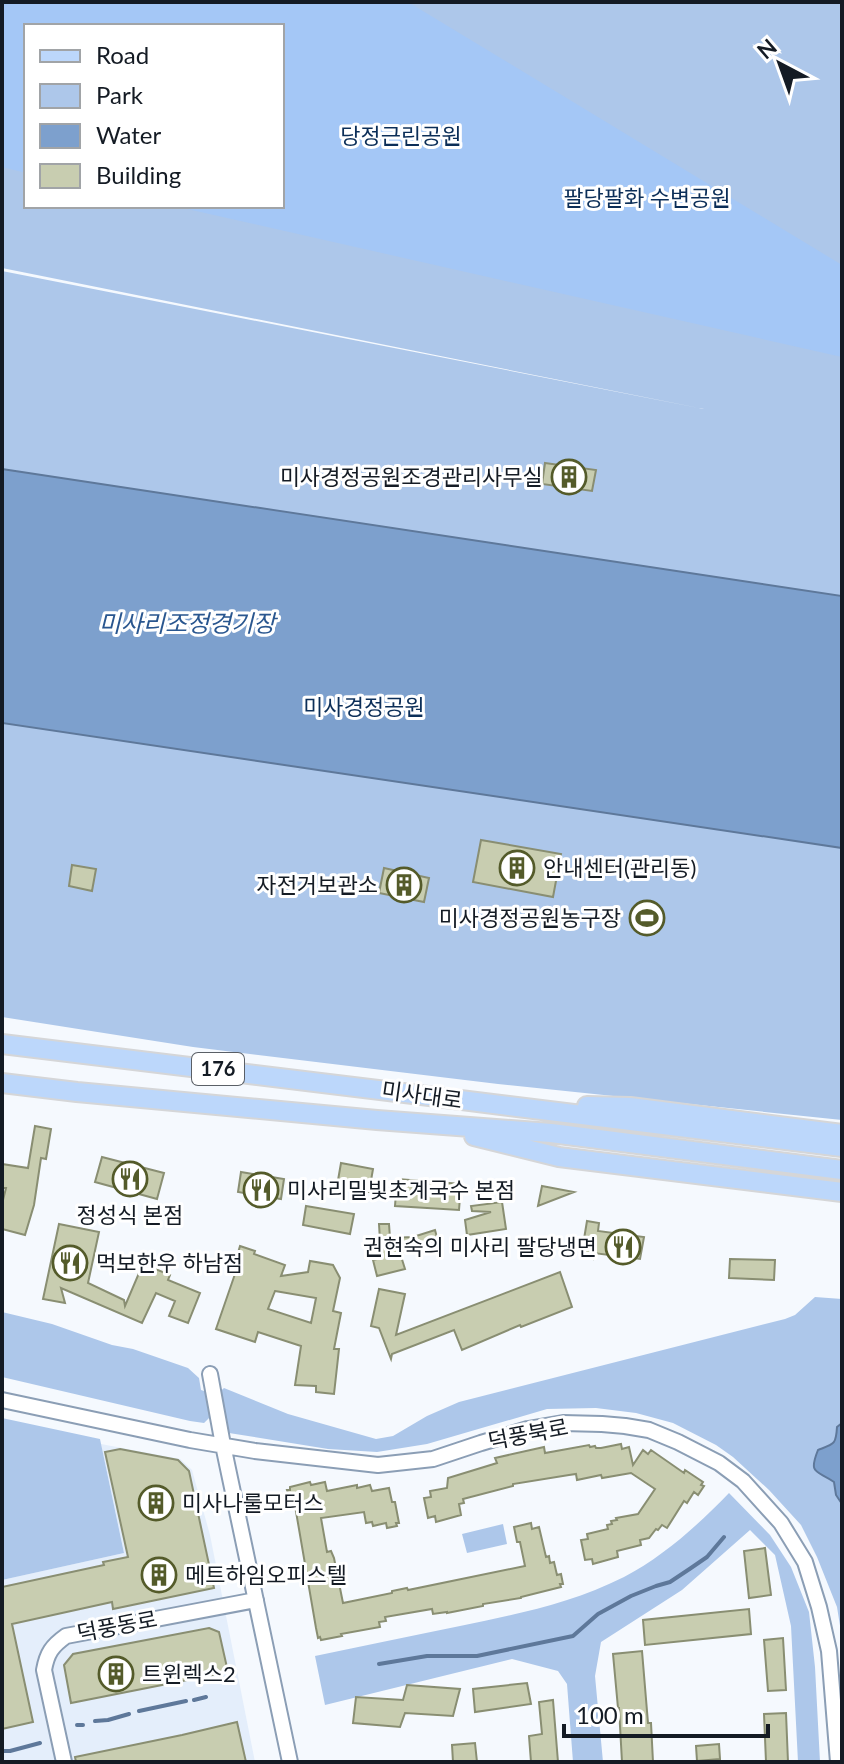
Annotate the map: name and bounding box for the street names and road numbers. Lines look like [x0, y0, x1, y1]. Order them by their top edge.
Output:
road number: 176 [192, 1053, 244, 1085]
street label: 미사대로 [380, 1076, 464, 1114]
street label: 덕풍북로 [486, 1413, 570, 1454]
street label: 덕풍동로 [75, 1605, 159, 1646]

